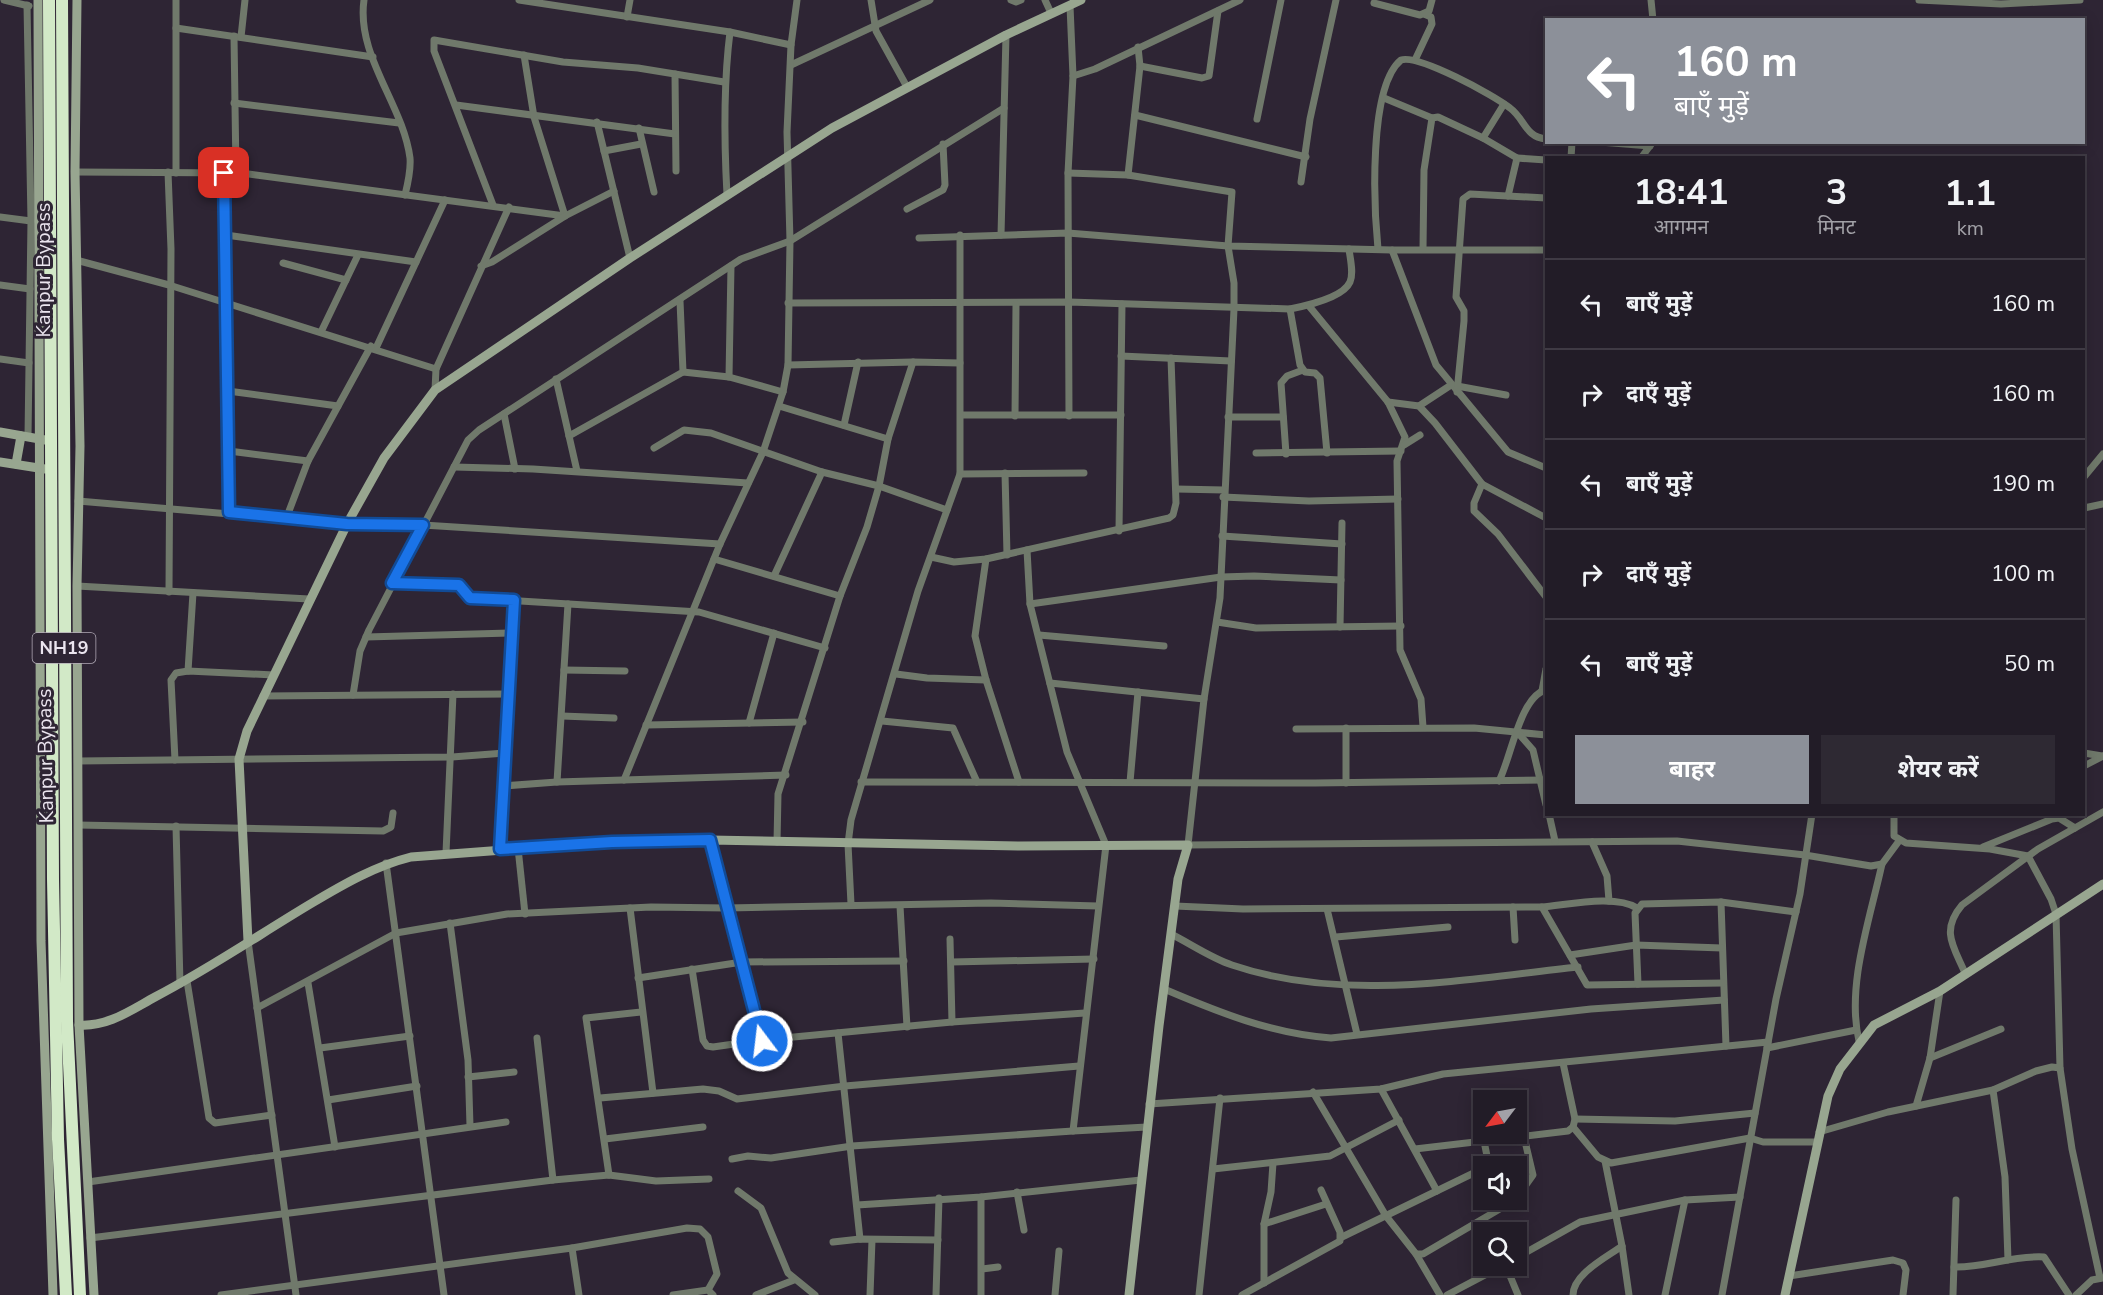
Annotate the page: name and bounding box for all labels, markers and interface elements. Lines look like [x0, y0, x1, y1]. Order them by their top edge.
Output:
text: 160 m [1674, 34, 1798, 91]
icon: left [1575, 42, 1653, 120]
text: बाएँ मुड़ें [1674, 88, 1749, 125]
pin [198, 147, 249, 198]
icon: arrive [207, 156, 240, 189]
text: 18:41 [1634, 168, 1729, 217]
text: 3 [1826, 168, 1847, 217]
text: 1.1 [1944, 169, 1996, 218]
street label: Kanpur Bypass [30, 203, 57, 337]
text: आगमन [1654, 214, 1709, 241]
text: मिनट [1817, 214, 1856, 241]
text: km [1957, 215, 1984, 242]
icon: left [1575, 288, 1608, 321]
text: बाएँ मुड़ें [1626, 289, 1692, 319]
text: 160 m [1991, 289, 2055, 319]
icon: right [1575, 378, 1608, 411]
text: दाएँ मुड़ें [1626, 379, 1691, 409]
text: 160 m [1991, 379, 2055, 409]
icon: left [1575, 468, 1608, 501]
text: बाएँ मुड़ें [1626, 469, 1692, 499]
text: 190 m [1991, 469, 2055, 499]
icon: right [1575, 558, 1608, 591]
text: दाएँ मुड़ें [1626, 559, 1691, 589]
text: 100 m [1991, 559, 2055, 589]
road number: NH19 [32, 633, 96, 663]
icon: left [1575, 648, 1608, 681]
text: बाएँ मुड़ें [1626, 649, 1692, 679]
text: 50 m [2004, 649, 2055, 679]
street label: Kanpur Bypass [31, 688, 60, 824]
button: बाहर [1575, 735, 1809, 804]
button: शेयर करें [1821, 735, 2055, 804]
position arrow [730, 1009, 794, 1073]
north arrow [1473, 1090, 1527, 1144]
map controls [1473, 1090, 1527, 1276]
button: sound [1473, 1156, 1527, 1210]
button: search [1473, 1222, 1527, 1276]

